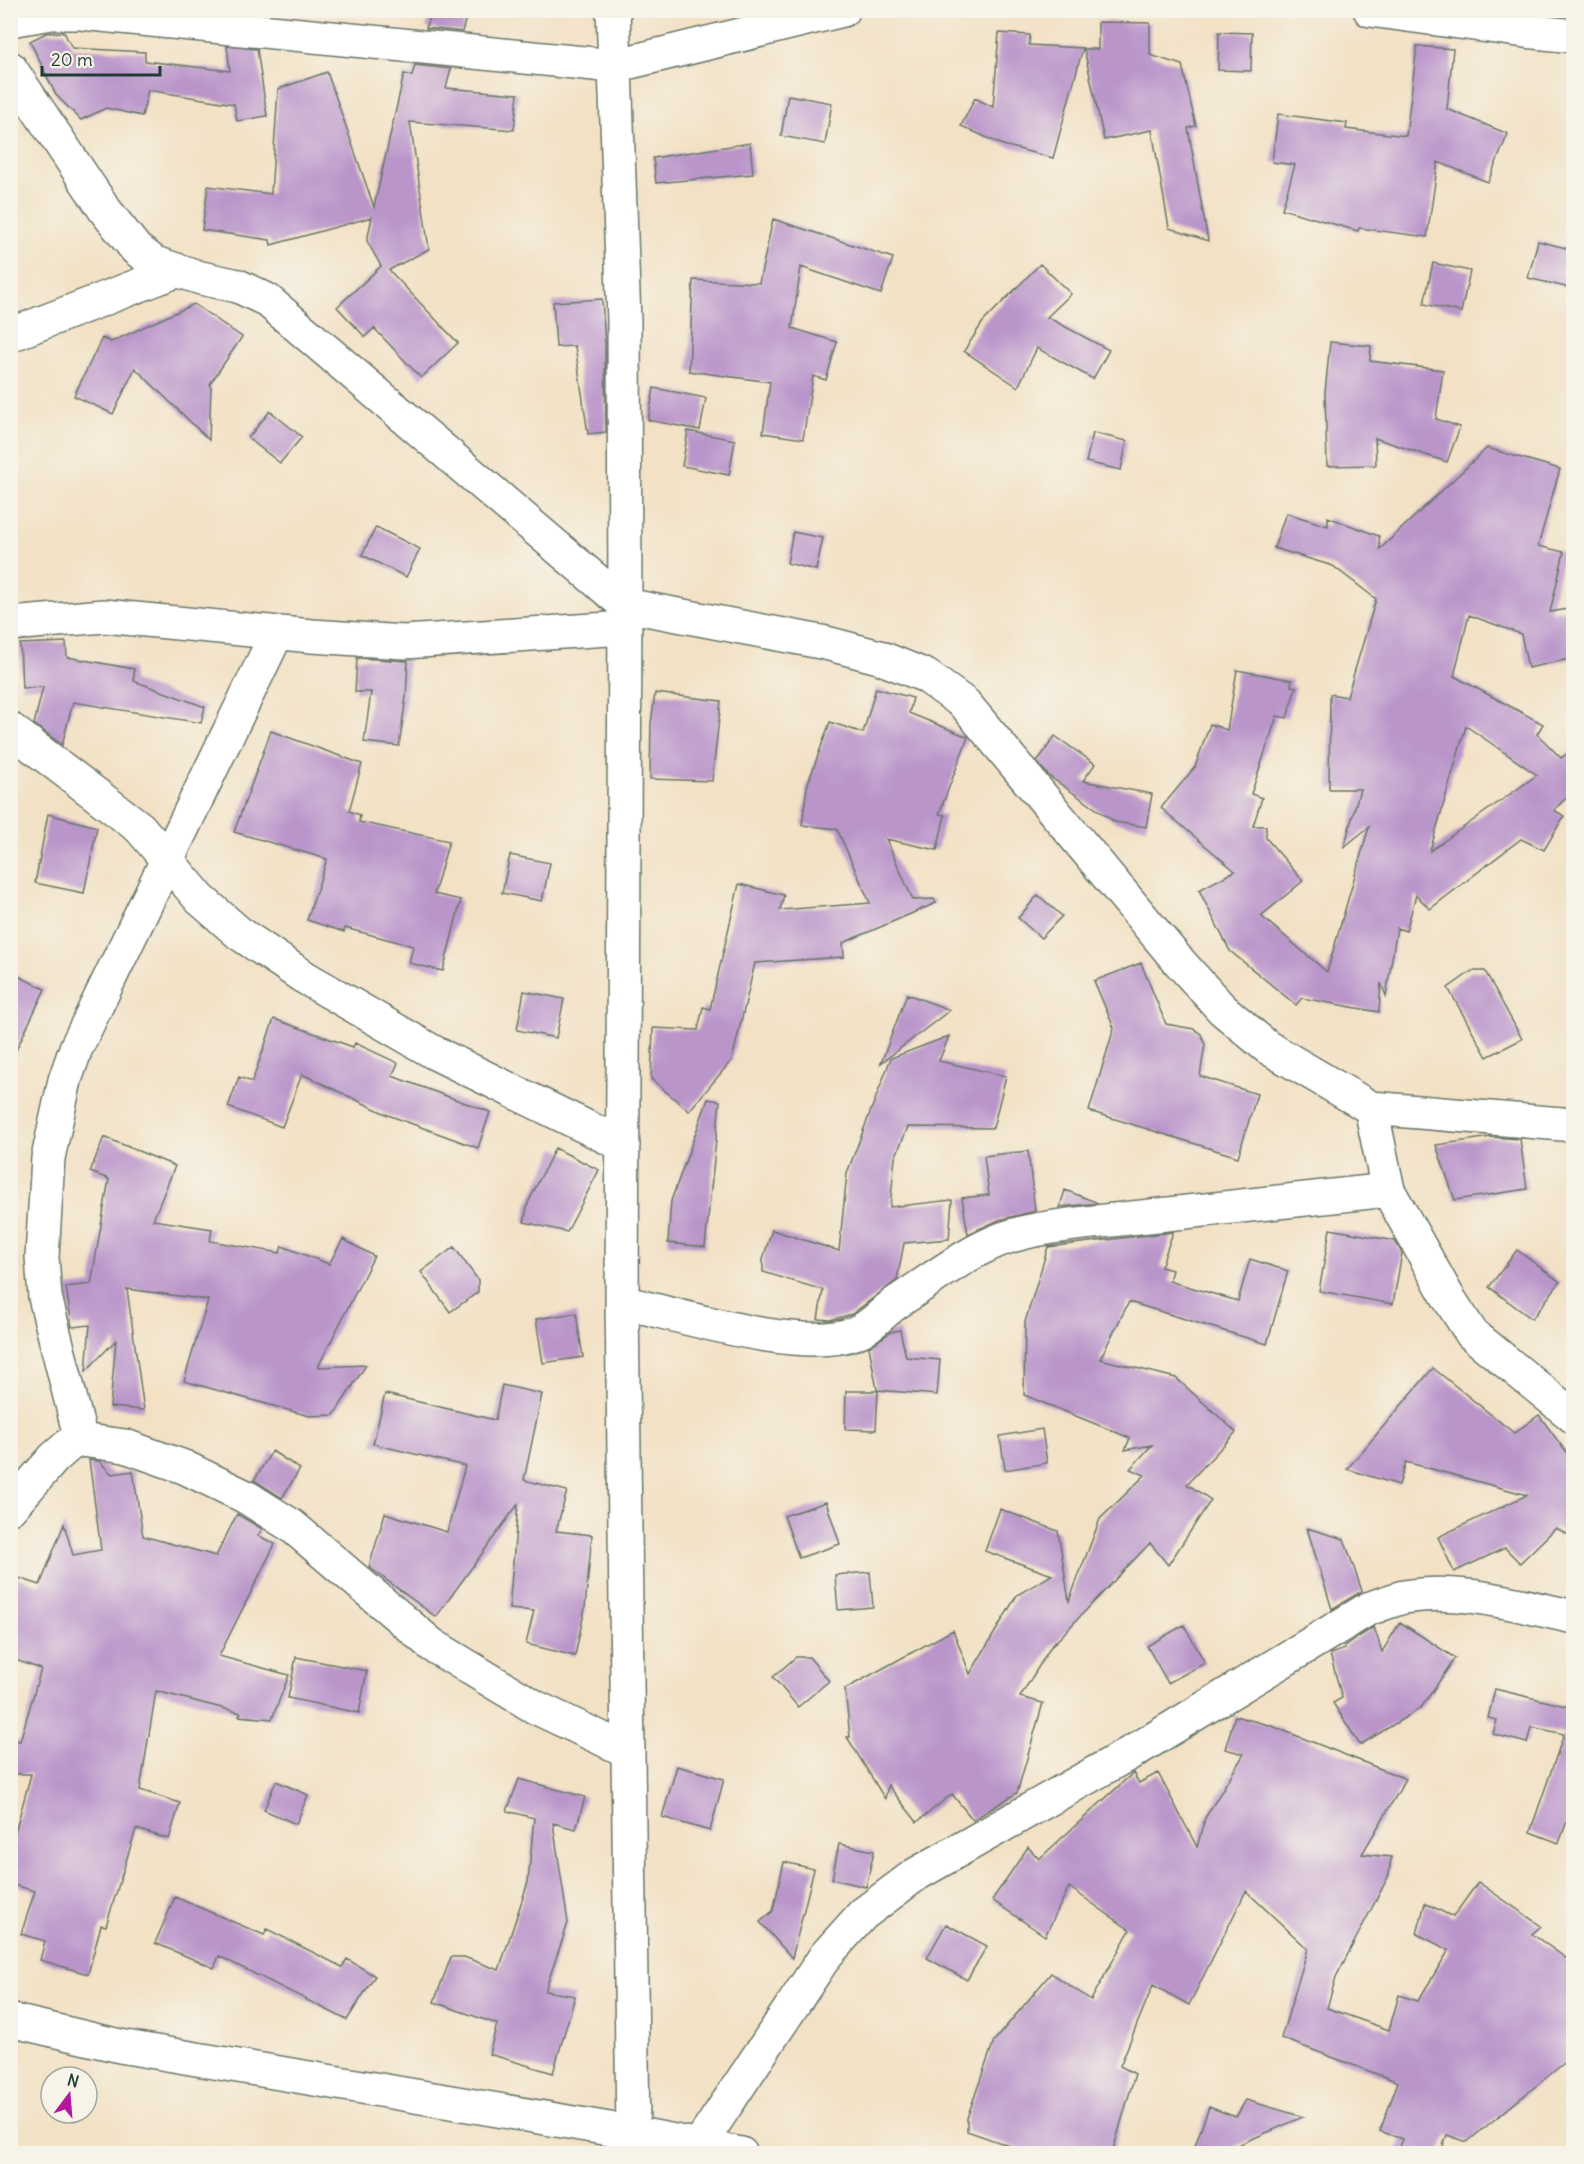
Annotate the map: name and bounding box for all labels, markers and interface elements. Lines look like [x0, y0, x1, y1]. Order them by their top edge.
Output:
scale bar [42, 39, 160, 77]
text: 20 m [51, 48, 93, 71]
north arrow [39, 2065, 99, 2125]
text: N [65, 2069, 81, 2092]

